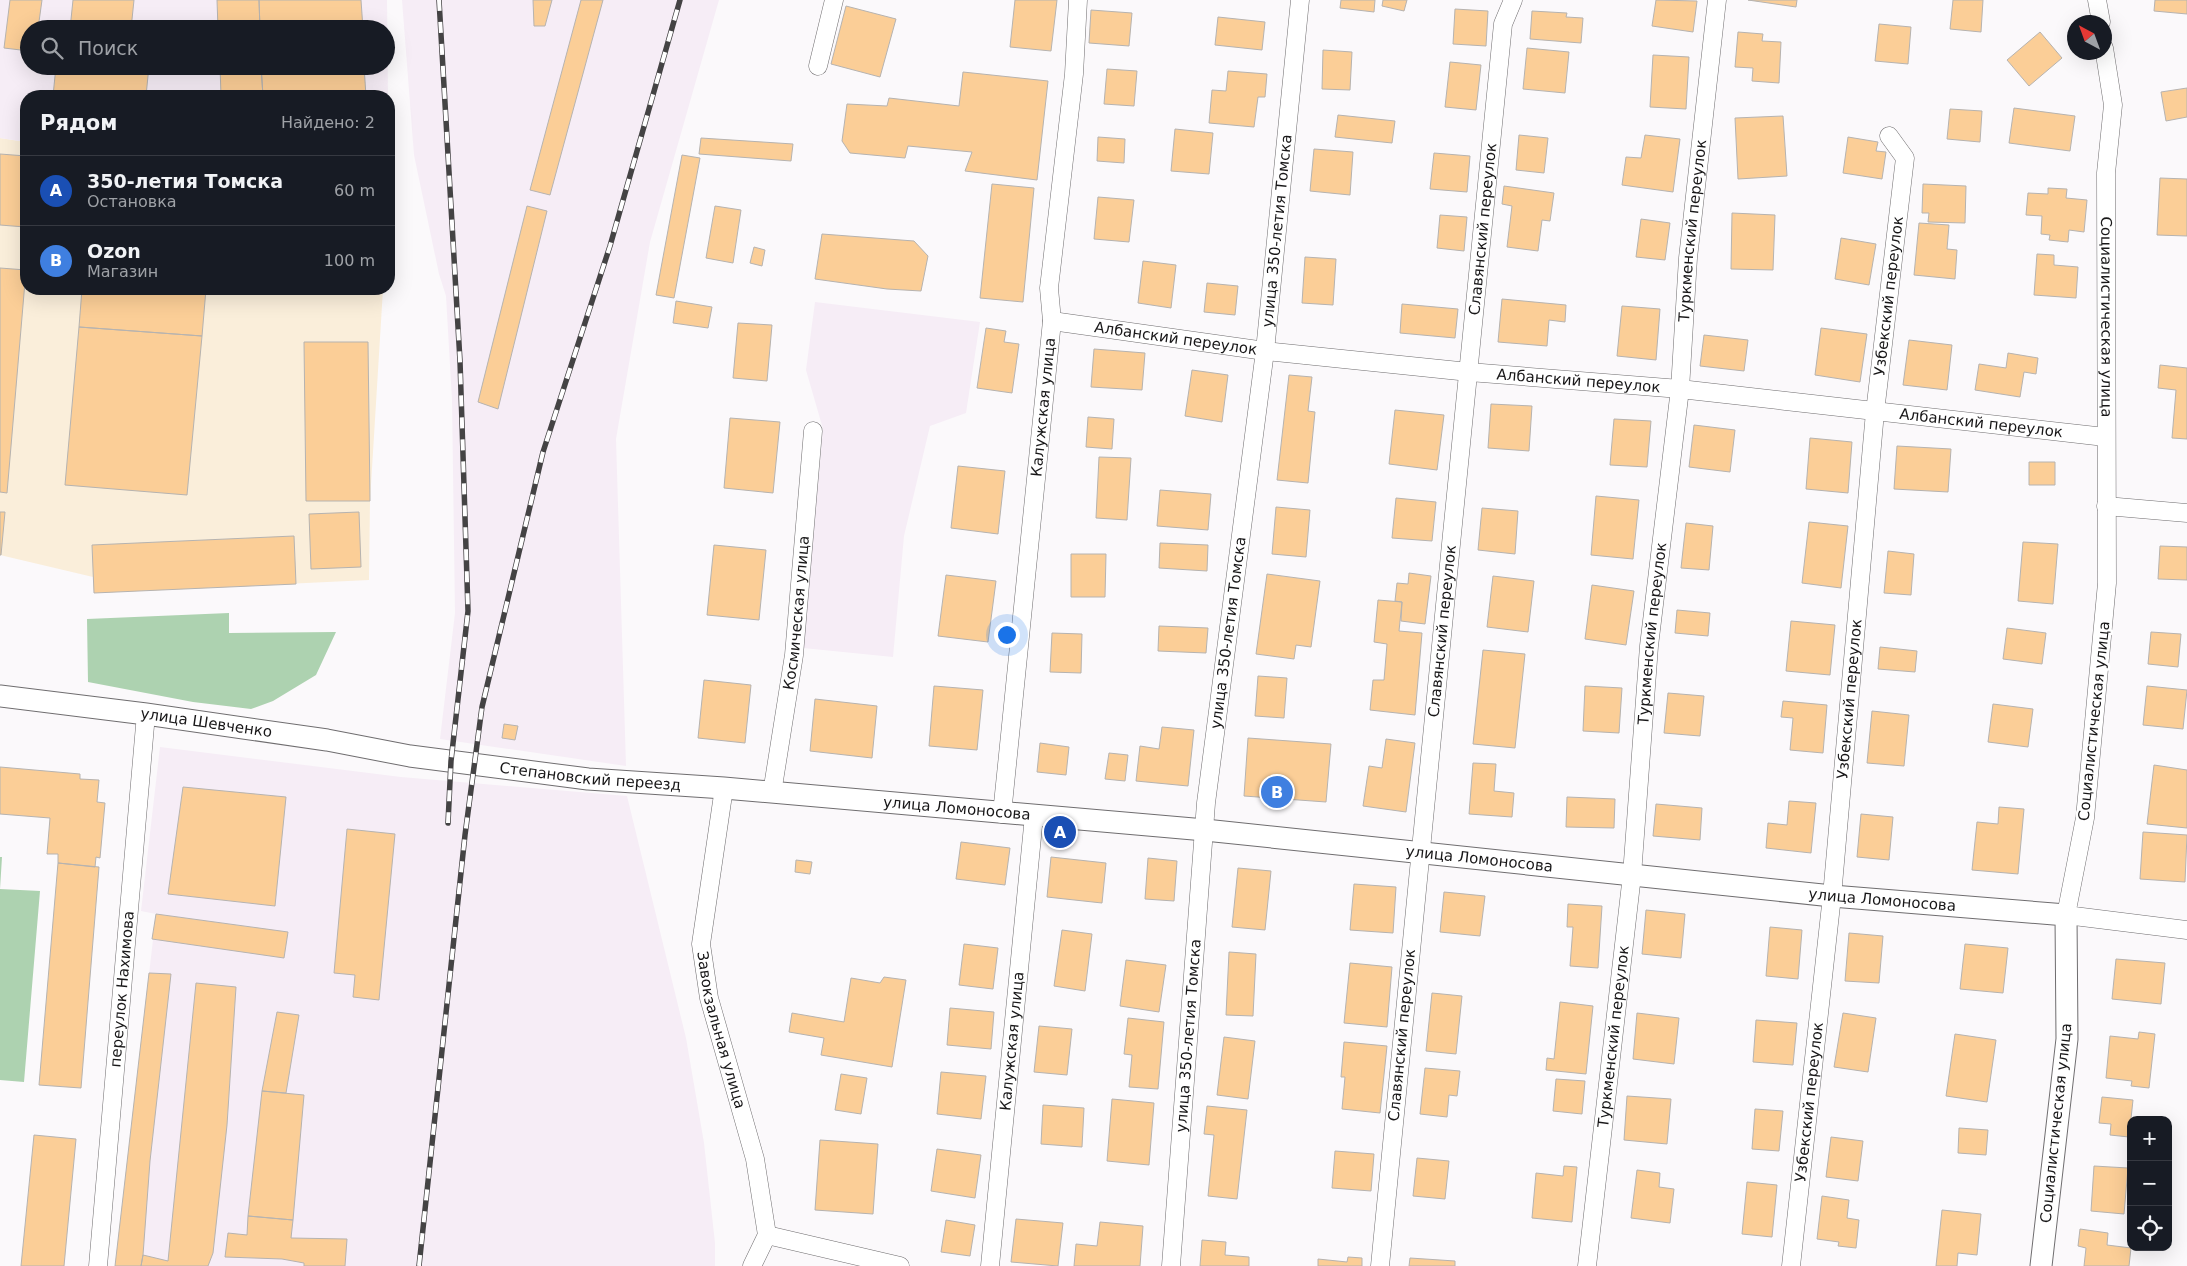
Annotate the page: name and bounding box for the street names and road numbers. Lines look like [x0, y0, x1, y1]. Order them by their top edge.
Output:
street label: улица 350-летия Томска [1258, 133, 1296, 328]
street label: Туркменский переулок [1675, 138, 1710, 323]
street label: Славянский переулок [1465, 142, 1500, 316]
street label: Узбекский переулок [1870, 215, 1907, 377]
street label: Социалистическая улица [2097, 216, 2116, 417]
street label: Албанский переулок [1093, 318, 1258, 359]
street label: Калужская улица [1027, 337, 1059, 478]
street label: Албанский переулок [1496, 365, 1661, 396]
street label: Албанский переулок [1899, 405, 2064, 441]
street label: Космическая улица [780, 535, 813, 691]
street label: улица 350-летия Томска [1207, 535, 1250, 730]
street label: Туркменский переулок [1634, 541, 1670, 726]
street label: Славянский переулок [1424, 544, 1460, 718]
street label: Узбекский переулок [1833, 618, 1866, 780]
street label: Социалистическая улица [2075, 620, 2113, 822]
street label: улица Шевченко [139, 704, 273, 741]
street label: Степановский переезд [498, 759, 682, 794]
street label: улица Ломоносова [882, 793, 1031, 824]
street label: улица Ломоносова [1405, 842, 1554, 876]
street label: улица Ломоносова [1808, 885, 1957, 915]
street label: переулок Нахимова [106, 910, 138, 1068]
street label: улица 350-летия Томска [1172, 938, 1205, 1133]
street label: Туркменский переулок [1594, 945, 1633, 1130]
street label: Славянский переулок [1385, 948, 1419, 1122]
street label: Завокзальная улица [693, 950, 749, 1111]
street label: Калужская улица [996, 971, 1028, 1112]
street label: Узбекский переулок [1791, 1021, 1827, 1183]
street label: Социалистическая улица [2037, 1022, 2075, 1224]

